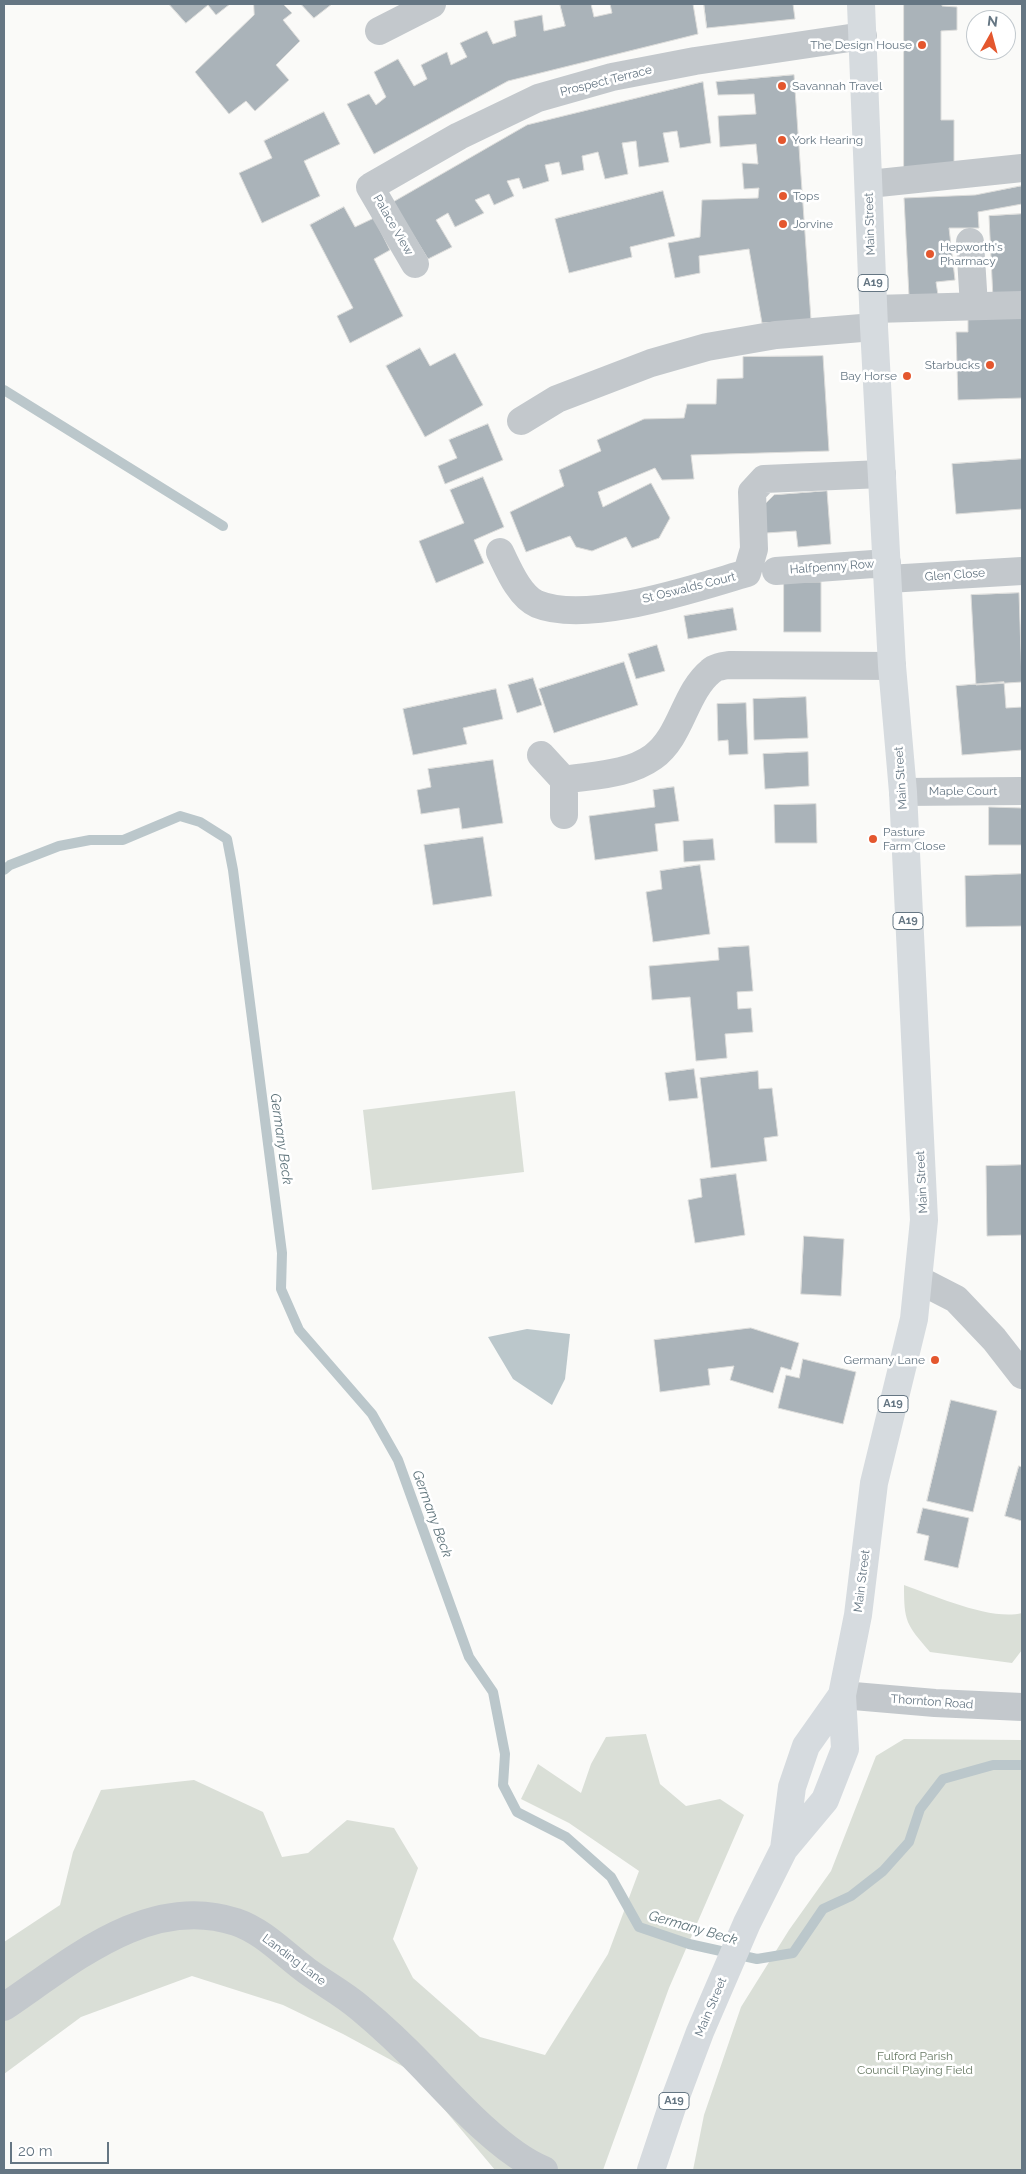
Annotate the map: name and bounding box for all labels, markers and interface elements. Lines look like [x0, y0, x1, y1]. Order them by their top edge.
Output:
north arrow [966, 10, 1016, 60]
text: N [986, 13, 999, 30]
place label: The Design House [810, 38, 912, 52]
marker: The Design House [916, 39, 928, 51]
street label: Prospect Terrace [559, 63, 653, 99]
place label: Savannah Travel [792, 79, 882, 93]
marker: Savannah Travel [776, 80, 788, 92]
place label: York Hearing [792, 133, 863, 147]
marker: York Hearing [776, 134, 788, 146]
place label: Tops [793, 189, 819, 203]
marker: Tops [777, 190, 789, 202]
street label: Palace View [370, 192, 416, 258]
street label: Main Street [862, 192, 878, 256]
place label: Jorvine [793, 217, 833, 231]
marker: Jorvine [777, 218, 789, 230]
place label: Hepworth's Pharmacy [940, 240, 1003, 268]
marker: Hepworth's Pharmacy [924, 248, 936, 260]
road number: A19 [858, 274, 888, 292]
place label: Starbucks [925, 358, 980, 372]
marker: Starbucks [984, 359, 996, 371]
place label: Bay Horse [840, 369, 897, 383]
marker: Bay Horse [901, 370, 913, 382]
street label: Halfpenny Row [789, 557, 875, 577]
street label: Glen Close [924, 566, 986, 584]
street label: St Oswalds Court [641, 569, 737, 607]
street label: Main Street [892, 746, 910, 810]
street label: Maple Court [929, 784, 997, 798]
place label: Pasture Farm Close [883, 825, 946, 853]
marker: Pasture Farm Close [867, 833, 879, 845]
road number: A19 [893, 912, 923, 929]
water label: Germany Beck [266, 1092, 296, 1186]
street label: Main Street [913, 1150, 931, 1214]
place label: Germany Lane [844, 1353, 925, 1367]
marker: Germany Lane [929, 1354, 941, 1366]
road number: A19 [878, 1396, 908, 1412]
water label: Germany Beck [408, 1468, 456, 1560]
street label: Main Street [851, 1549, 873, 1613]
street label: Thornton Road [890, 1692, 974, 1712]
water label: Germany Beck [647, 1907, 739, 1949]
street label: Landing Lane [259, 1931, 329, 1989]
street label: Main Street [692, 1975, 730, 2039]
park label: Fulford Parish Council Playing Field [857, 2049, 973, 2077]
road number: A19 [659, 2092, 689, 2110]
scale bar [12, 2132, 111, 2164]
text: 20 m [18, 2142, 53, 2160]

